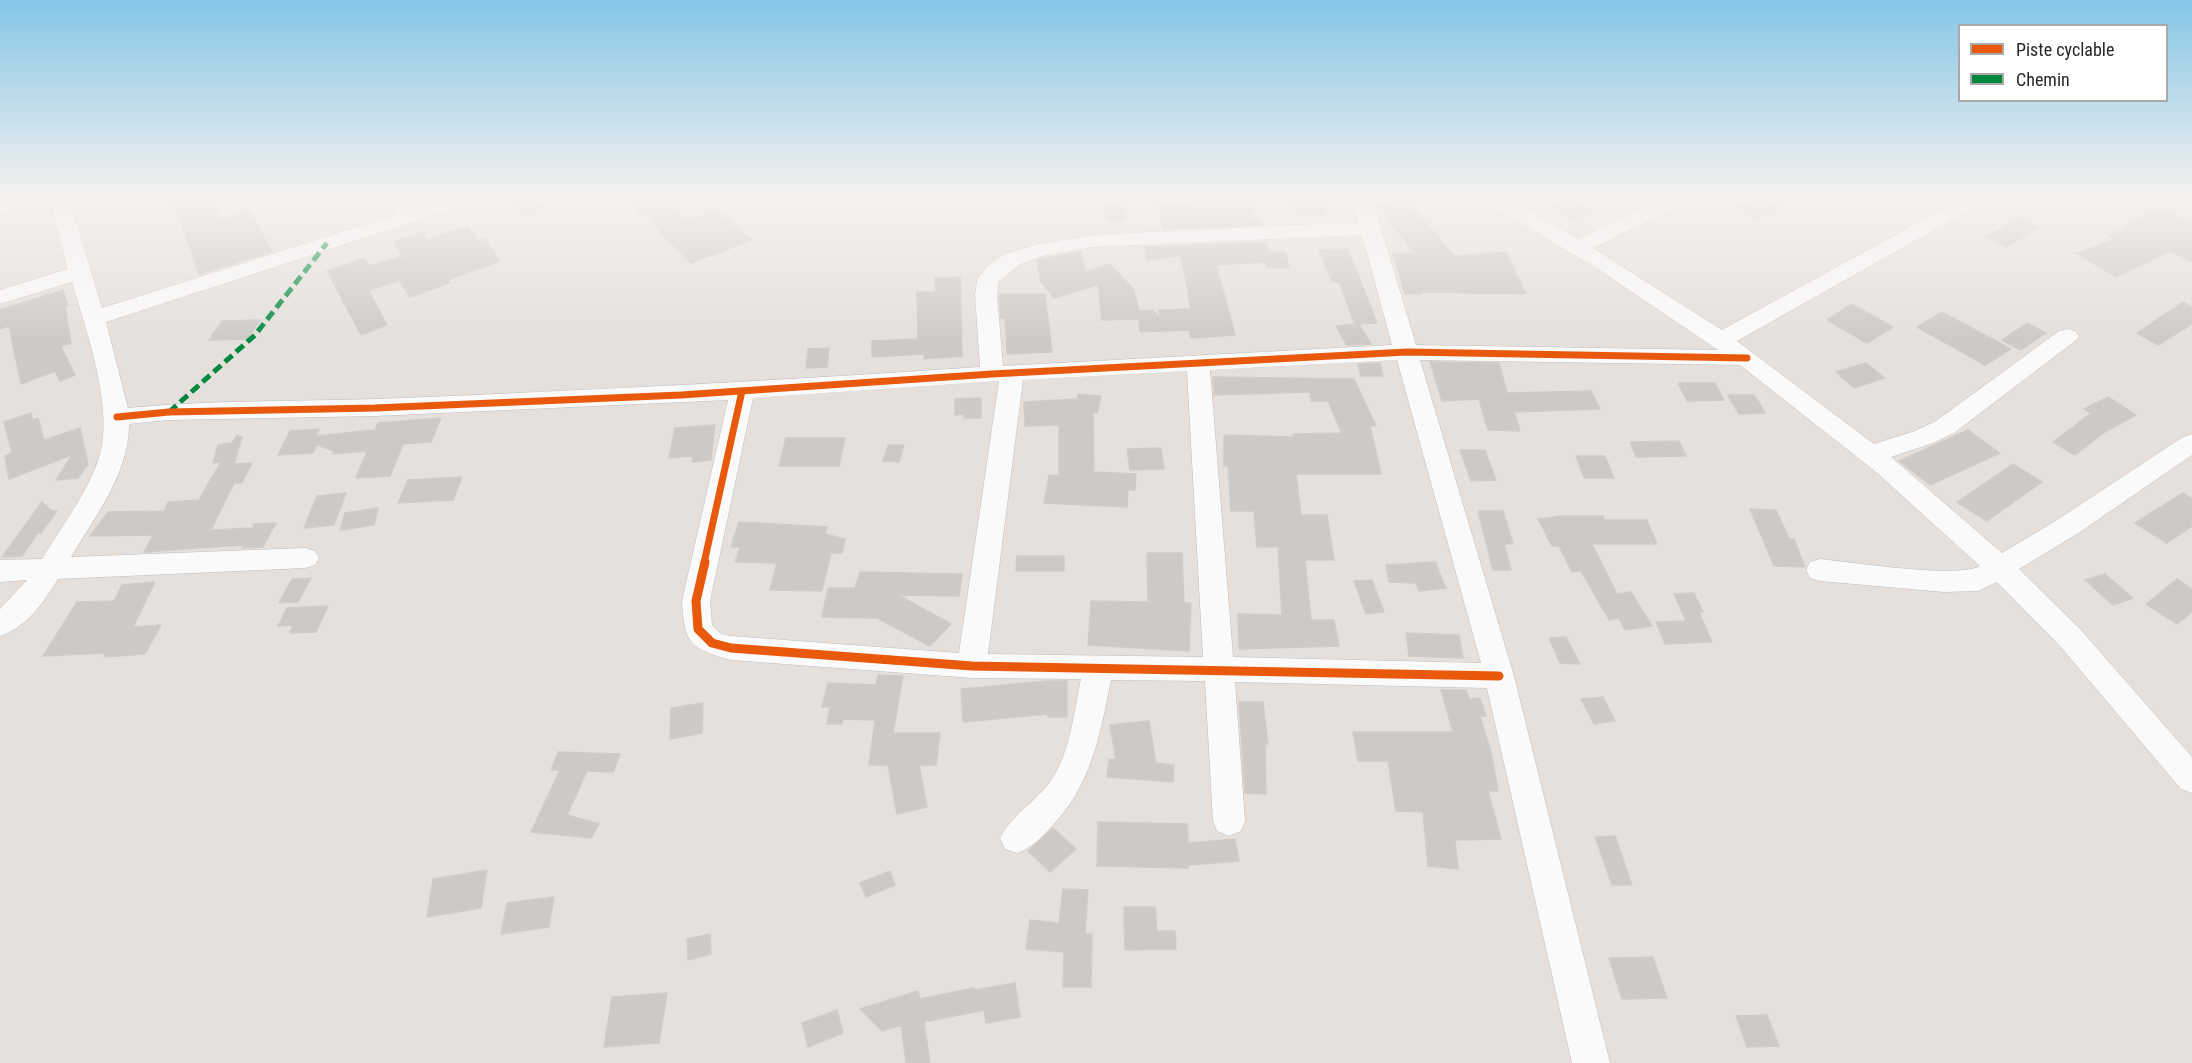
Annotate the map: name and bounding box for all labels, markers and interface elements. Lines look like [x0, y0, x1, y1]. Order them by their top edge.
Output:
legend [1958, 24, 2168, 102]
text: Piste cyclable [2016, 39, 2114, 60]
text: Chemin [2016, 69, 2070, 90]

